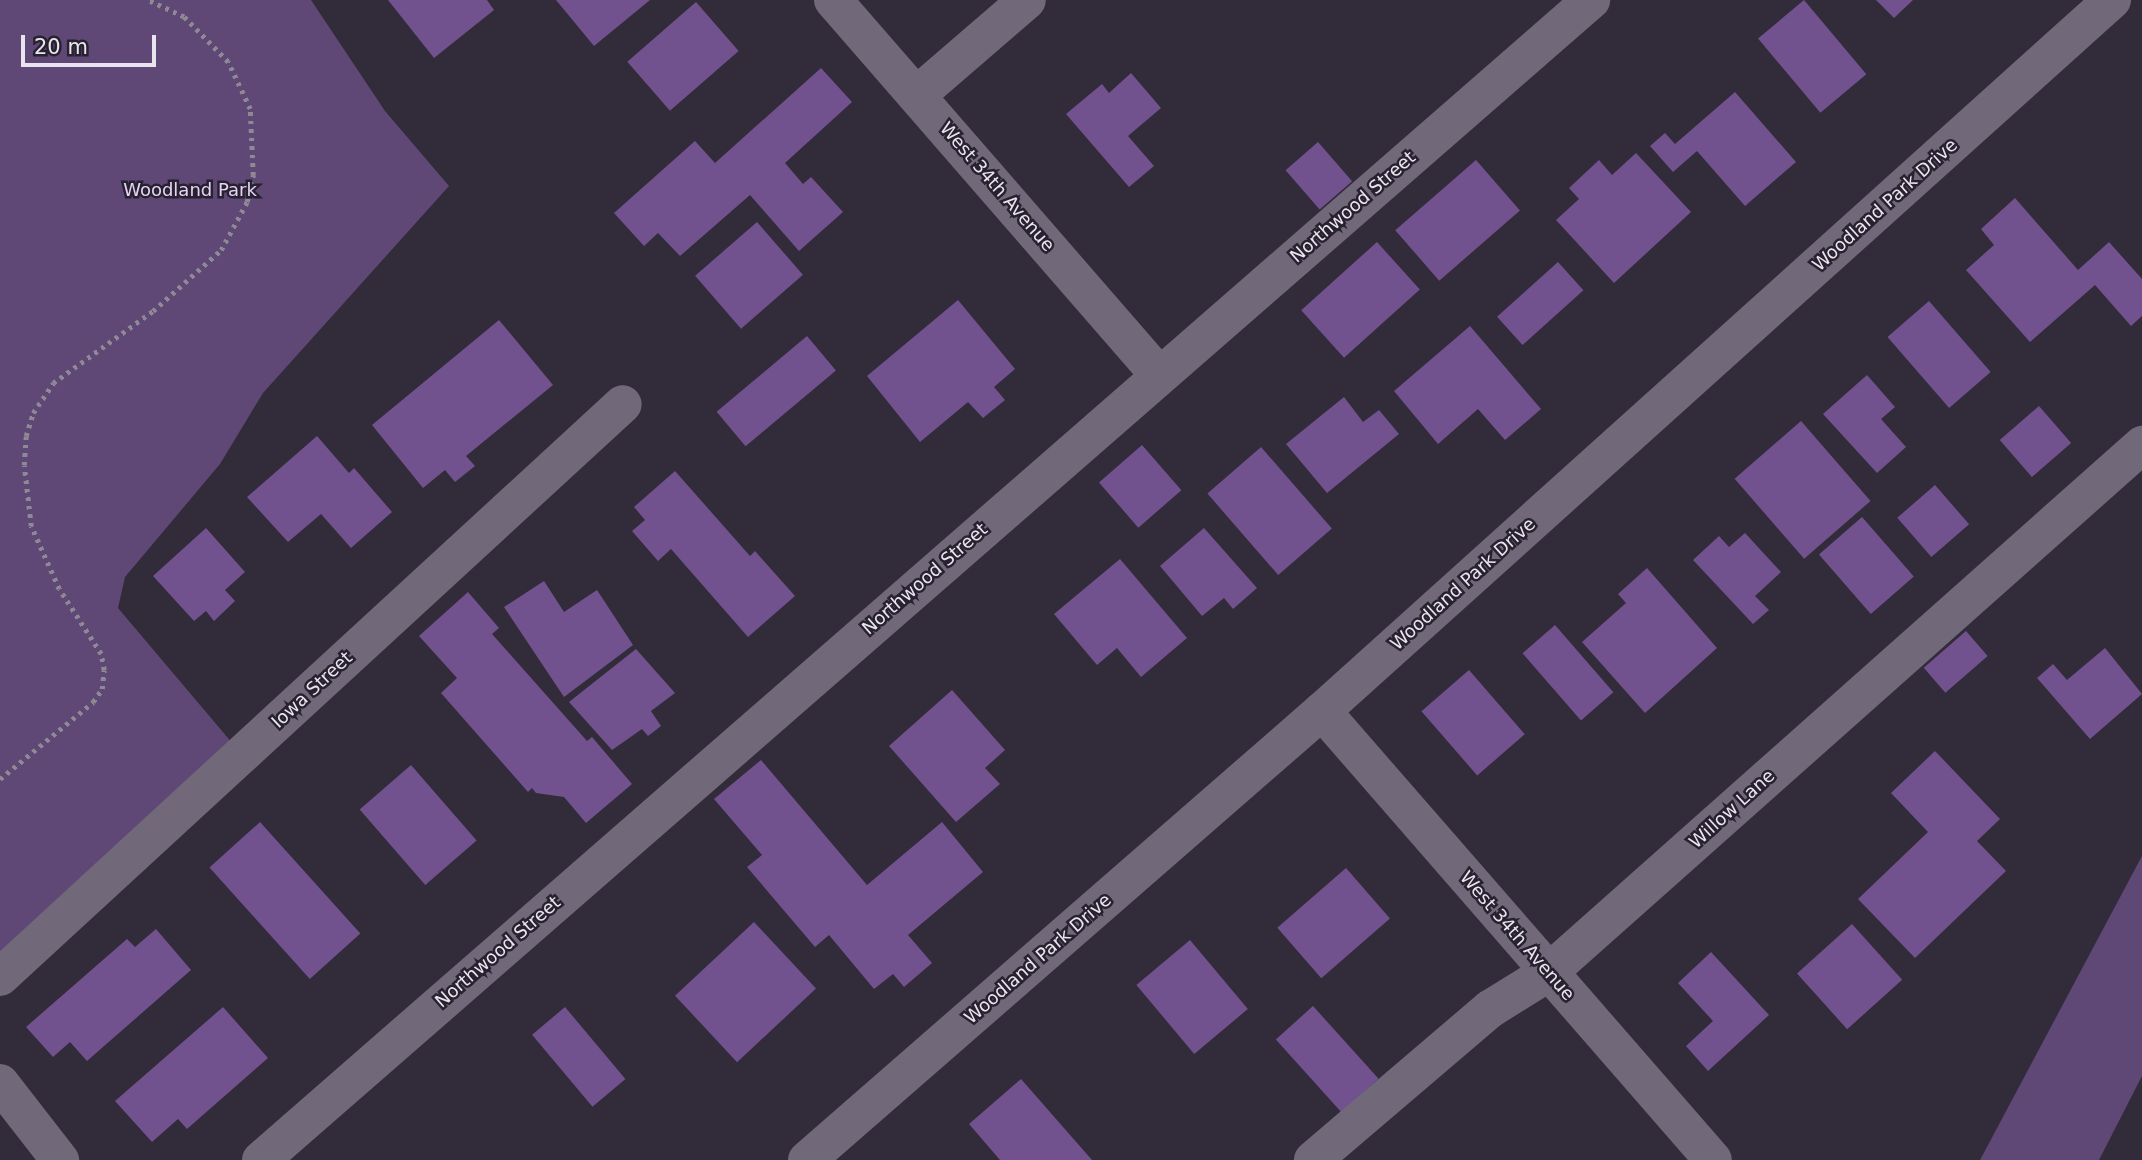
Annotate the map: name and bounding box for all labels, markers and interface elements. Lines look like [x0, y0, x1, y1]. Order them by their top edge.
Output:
scale bar [24, 21, 159, 65]
text: 20 m [34, 35, 88, 59]
street label: West 34th Avenue [935, 118, 1059, 256]
street label: Woodland Park Drive [1808, 134, 1962, 276]
street label: Northwood Street [1286, 147, 1420, 267]
park label: Woodland Park [123, 179, 257, 201]
street label: Woodland Park Drive [1386, 513, 1540, 655]
street label: Northwood Street [858, 519, 992, 639]
street label: Iowa Street [267, 647, 357, 733]
street label: Willow Lane [1685, 765, 1779, 853]
street label: West 34th Avenue [1455, 867, 1579, 1005]
street label: Woodland Park Drive [960, 889, 1116, 1029]
street label: Northwood Street [431, 892, 565, 1012]

